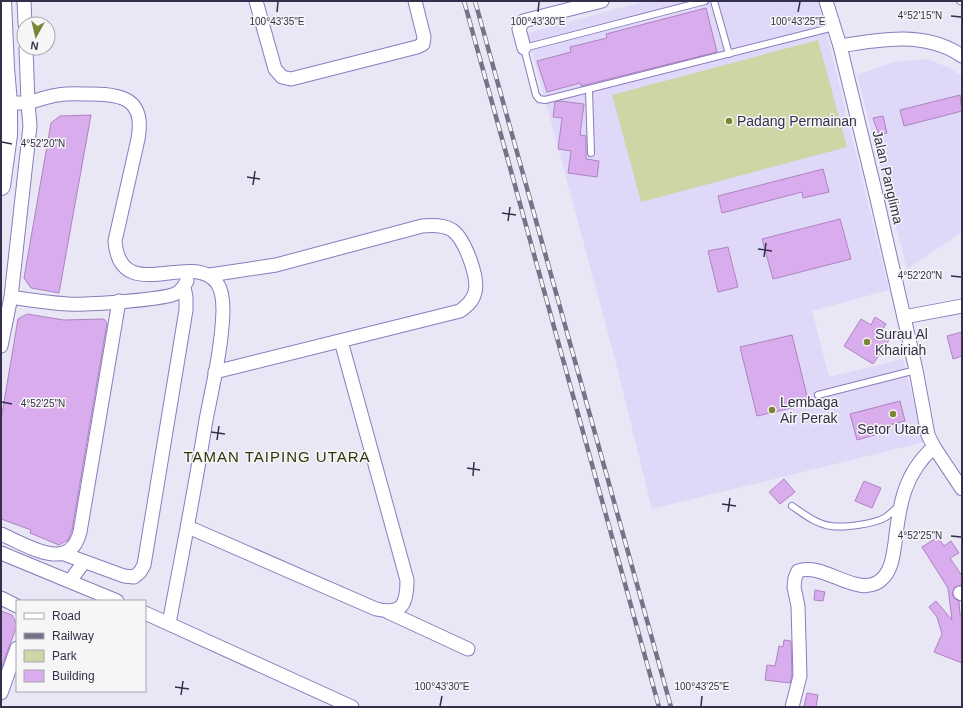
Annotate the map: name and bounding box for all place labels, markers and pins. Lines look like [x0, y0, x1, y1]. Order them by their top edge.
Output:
place label: Padang Permainan [737, 113, 857, 129]
marker: Padang Permainan [724, 116, 734, 126]
place label: Surau Al Khairiah [875, 326, 928, 358]
marker: Surau Al Khairiah [862, 337, 872, 347]
place label: Lembaga Air Perak [780, 394, 839, 426]
marker: Lembaga Air Perak [767, 405, 777, 415]
marker: Setor Utara [888, 409, 898, 419]
place label: Setor Utara [857, 421, 929, 437]

